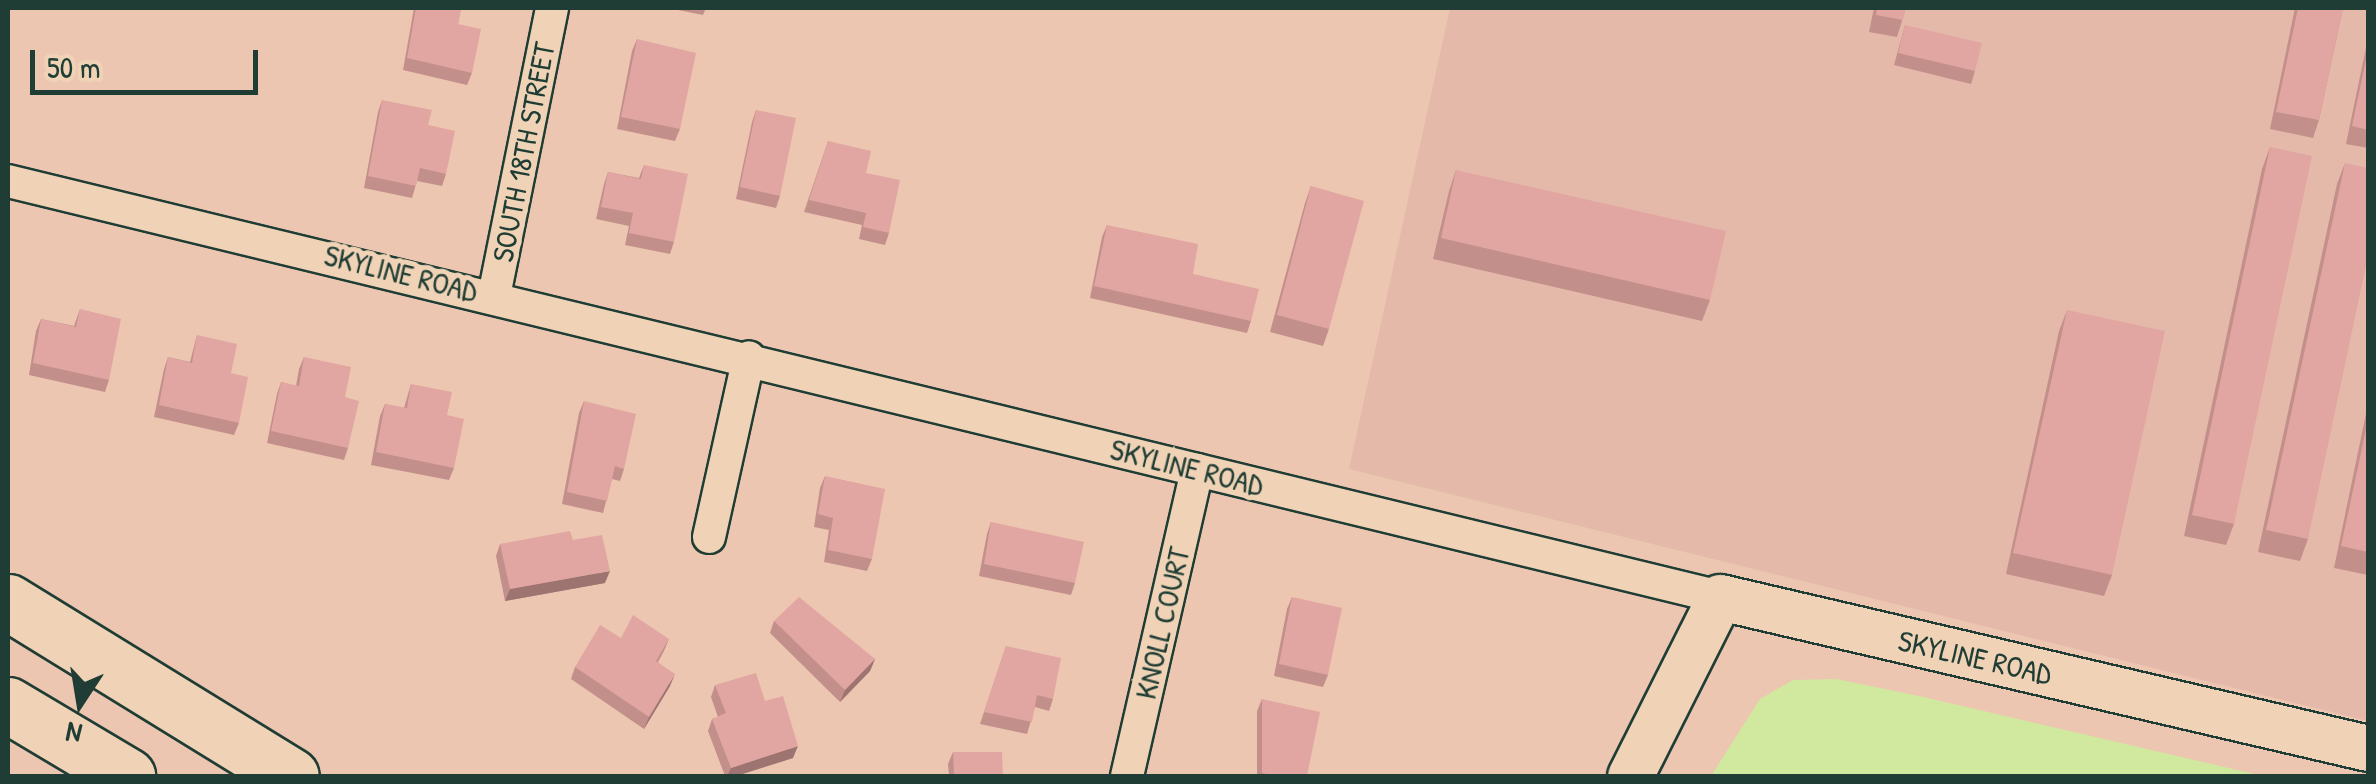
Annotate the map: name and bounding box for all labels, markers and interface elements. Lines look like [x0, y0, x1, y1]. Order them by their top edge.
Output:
scale bar [35, 30, 262, 92]
street label: SOUTH 18TH STREET [484, 39, 562, 265]
text: 50 m [47, 47, 100, 87]
street label: SKYLINE ROAD [321, 237, 481, 309]
street label: SKYLINE ROAD [1107, 431, 1267, 503]
street label: KNOLL COURT [1127, 544, 1197, 702]
street label: SKYLINE ROAD [1895, 622, 2055, 692]
north arrow [30, 654, 130, 754]
text: N [63, 713, 85, 753]

